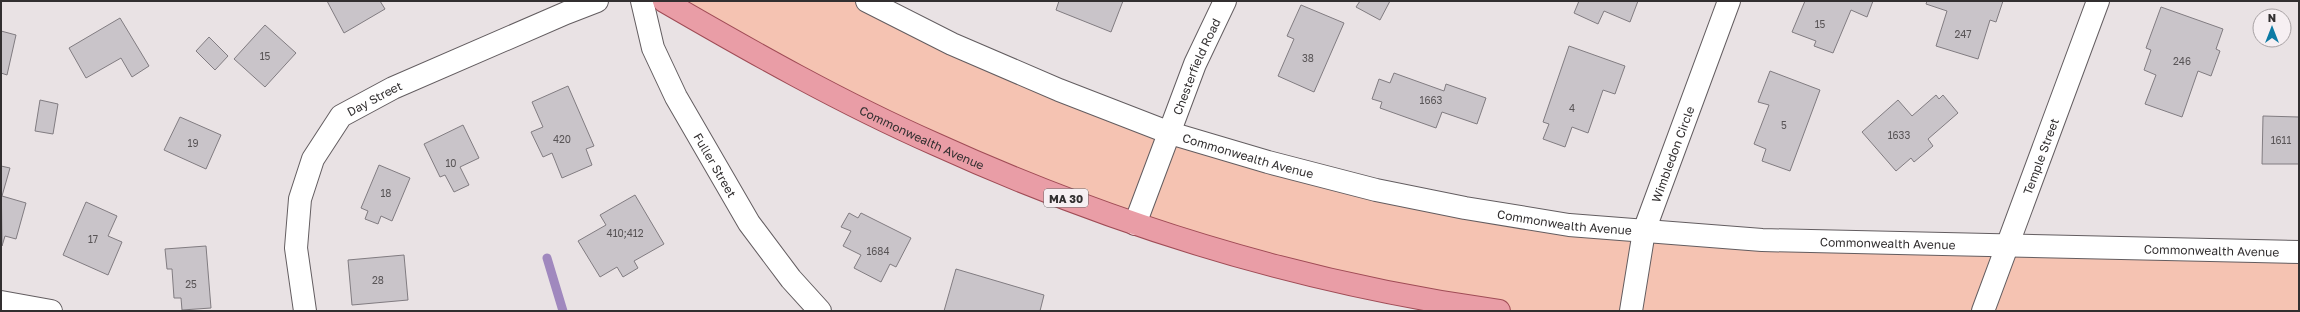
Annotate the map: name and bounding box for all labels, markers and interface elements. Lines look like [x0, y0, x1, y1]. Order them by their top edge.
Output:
north arrow [2252, 8, 2292, 48]
text: N [2268, 11, 2276, 24]
street label: Chesterfield Road [1169, 16, 1223, 117]
house number: 15 [1815, 18, 1826, 30]
house number: 247 [1954, 28, 1972, 40]
house number: 15 [260, 50, 271, 62]
house number: 38 [1302, 52, 1314, 64]
house number: 246 [2173, 55, 2191, 67]
street label: Day Street [344, 78, 404, 119]
house number: 1663 [1420, 94, 1443, 106]
street label: Commonwealth Avenue [857, 102, 987, 172]
house number: 4 [1569, 102, 1575, 114]
street label: Wimbledon Circle [1648, 104, 1697, 204]
street label: Temple Street [2019, 116, 2062, 197]
house number: 5 [1781, 119, 1787, 131]
house number: 1633 [1888, 129, 1910, 141]
street label: Fuller Street [691, 130, 740, 200]
street label: Commonwealth Avenue [1181, 130, 1315, 181]
house number: 420 [553, 133, 571, 145]
house number: 1611 [2271, 134, 2291, 146]
house number: 19 [188, 137, 198, 149]
house number: 10 [445, 157, 457, 169]
house number: 18 [381, 187, 391, 199]
road number: MA 30 [1044, 189, 1088, 207]
street label: Commonwealth Avenue [1496, 206, 1633, 237]
house number: 410;412 [607, 227, 644, 239]
house number: 17 [88, 233, 98, 245]
street label: Commonwealth Avenue [1820, 234, 1956, 252]
street label: Commonwealth Avenue [2144, 241, 2280, 259]
house number: 1684 [866, 245, 890, 257]
house number: 28 [372, 274, 384, 286]
house number: 25 [185, 278, 197, 290]

